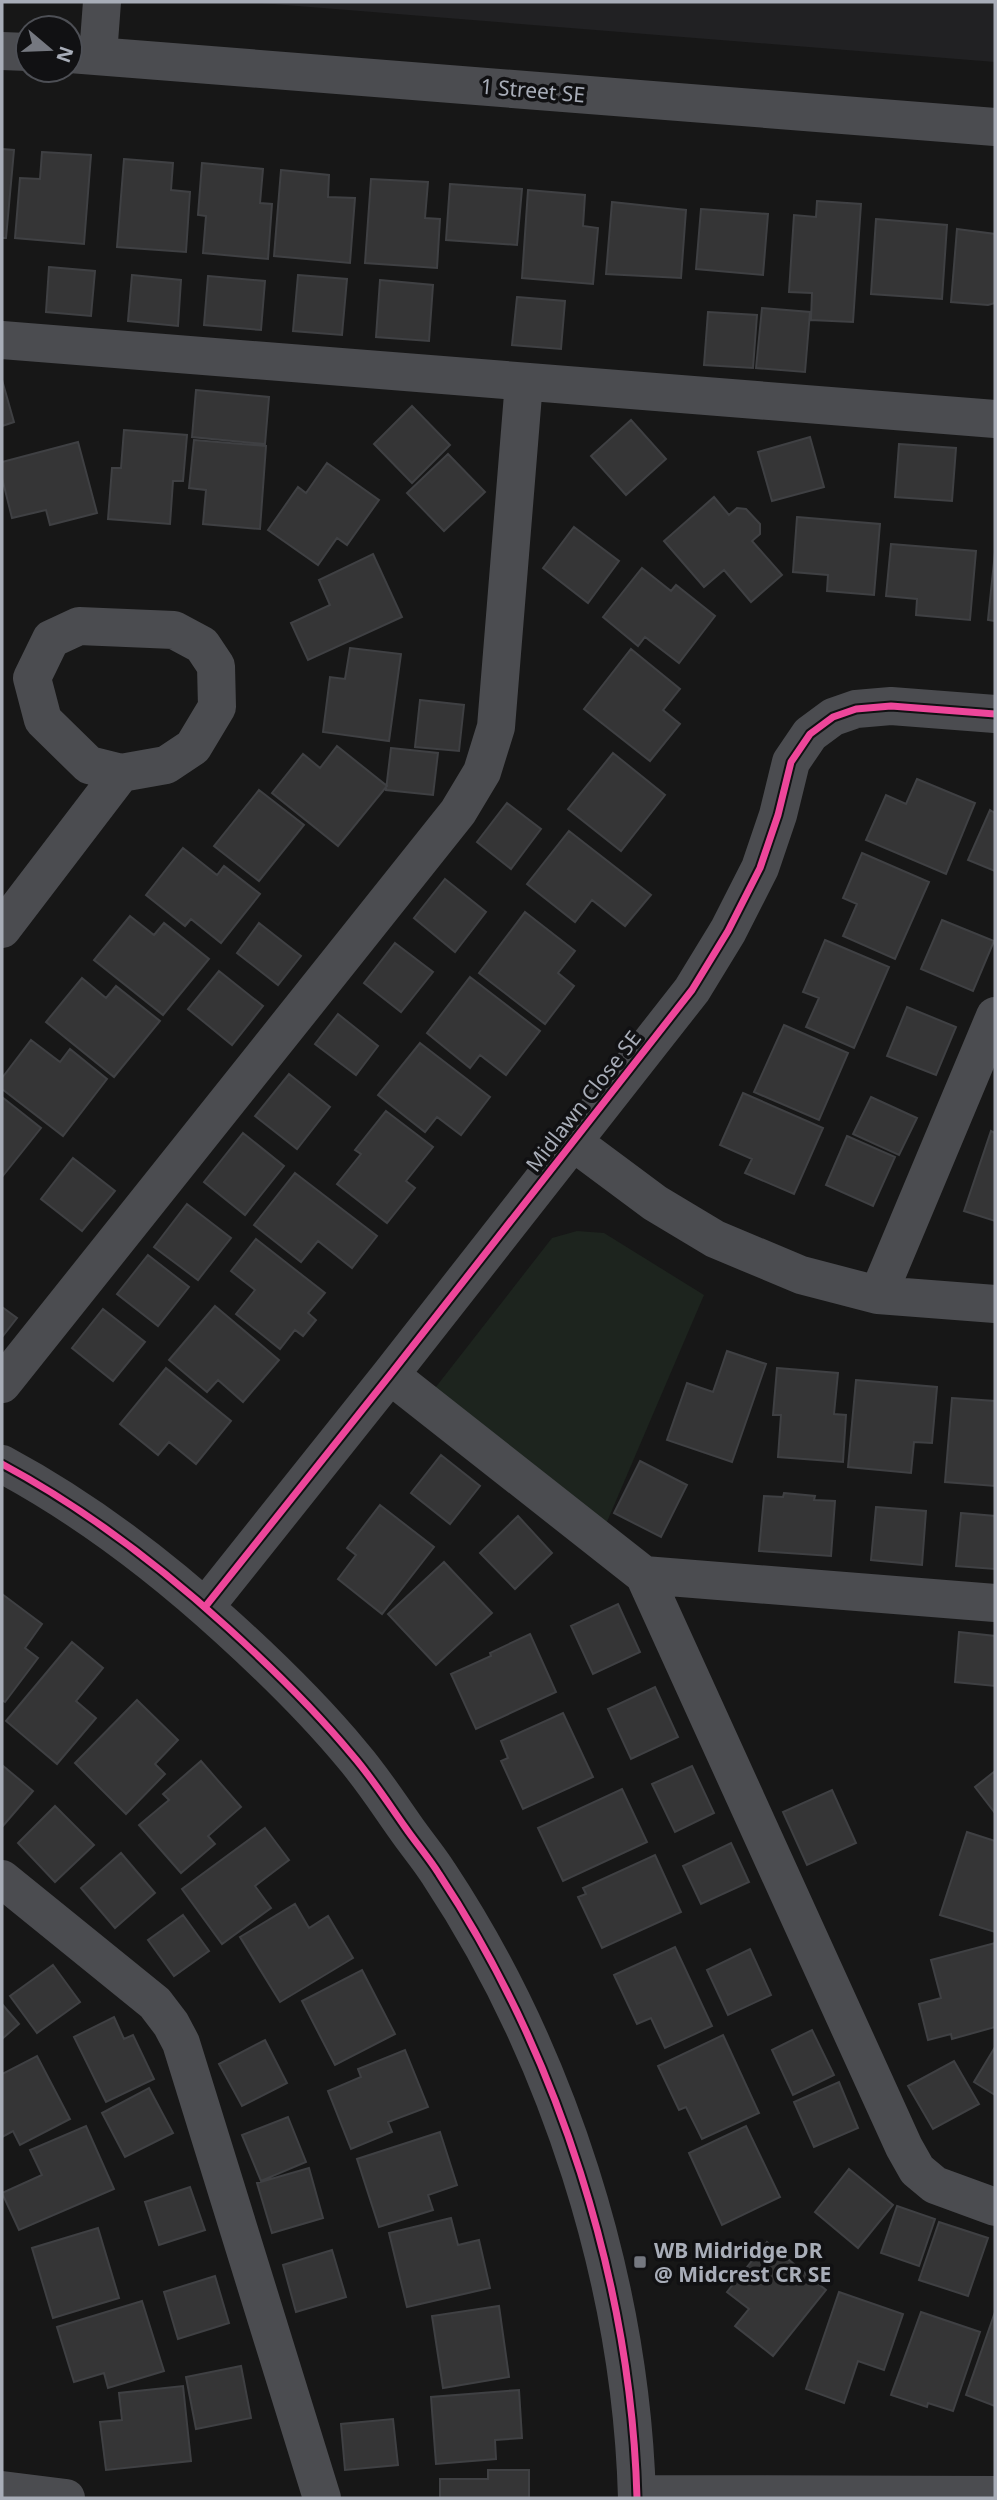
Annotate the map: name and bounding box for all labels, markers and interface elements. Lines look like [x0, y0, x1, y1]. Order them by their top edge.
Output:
north arrow [14, 14, 84, 84]
text: N [50, 43, 80, 66]
street label: 1 Street SE [480, 71, 586, 109]
street label: Midlawn Close SE [519, 1025, 647, 1177]
place label: WB Midridge DR @ Midcrest CR SE [654, 2236, 831, 2288]
marker: WB Midridge DR @ Midcrest CR SE [632, 2254, 648, 2270]

